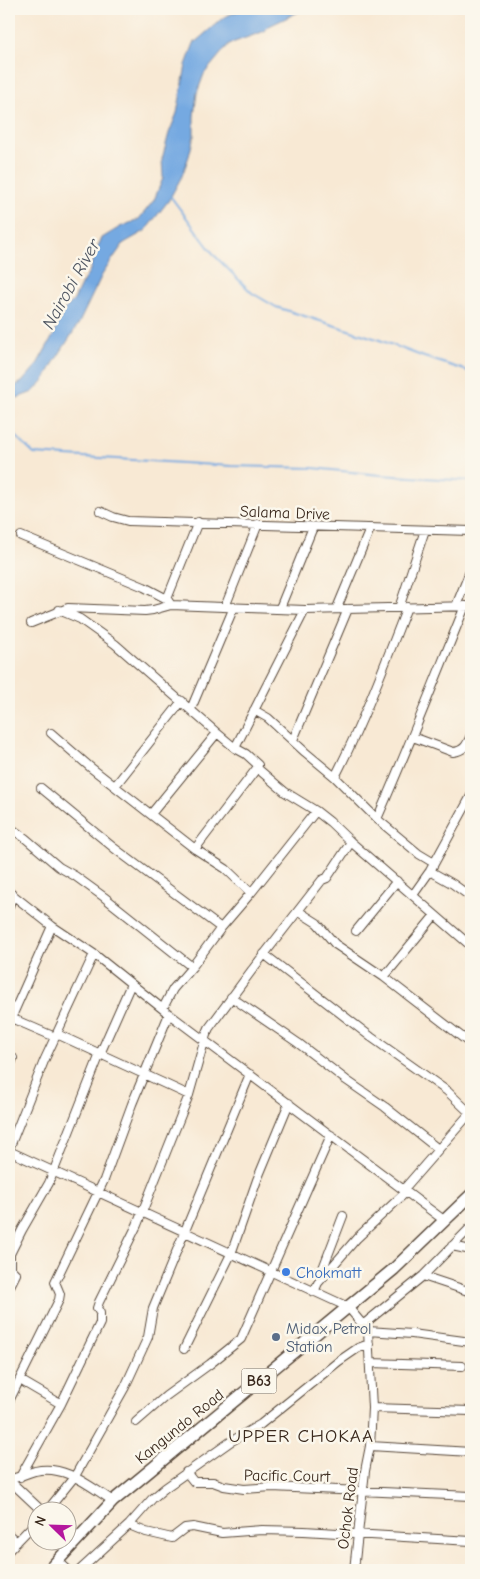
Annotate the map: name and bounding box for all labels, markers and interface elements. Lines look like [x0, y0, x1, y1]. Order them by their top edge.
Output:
water label: Nairobi River [38, 235, 105, 333]
street label: Salama Drive [240, 502, 330, 524]
place label: Chokmatt [296, 1264, 362, 1282]
marker: Chokmatt [280, 1266, 292, 1278]
place label: Midax Petrol Station [286, 1320, 372, 1356]
marker: Midax Petrol Station [270, 1331, 282, 1343]
road number: B63 [242, 1368, 276, 1394]
street label: Kangundo Road [132, 1386, 227, 1468]
district label: UPPER CHOKAA [228, 1425, 374, 1447]
street label: Pacific Court [244, 1466, 331, 1486]
street label: Ochok Road [334, 1466, 362, 1550]
north arrow [28, 1502, 78, 1552]
text: N [31, 1514, 50, 1529]

